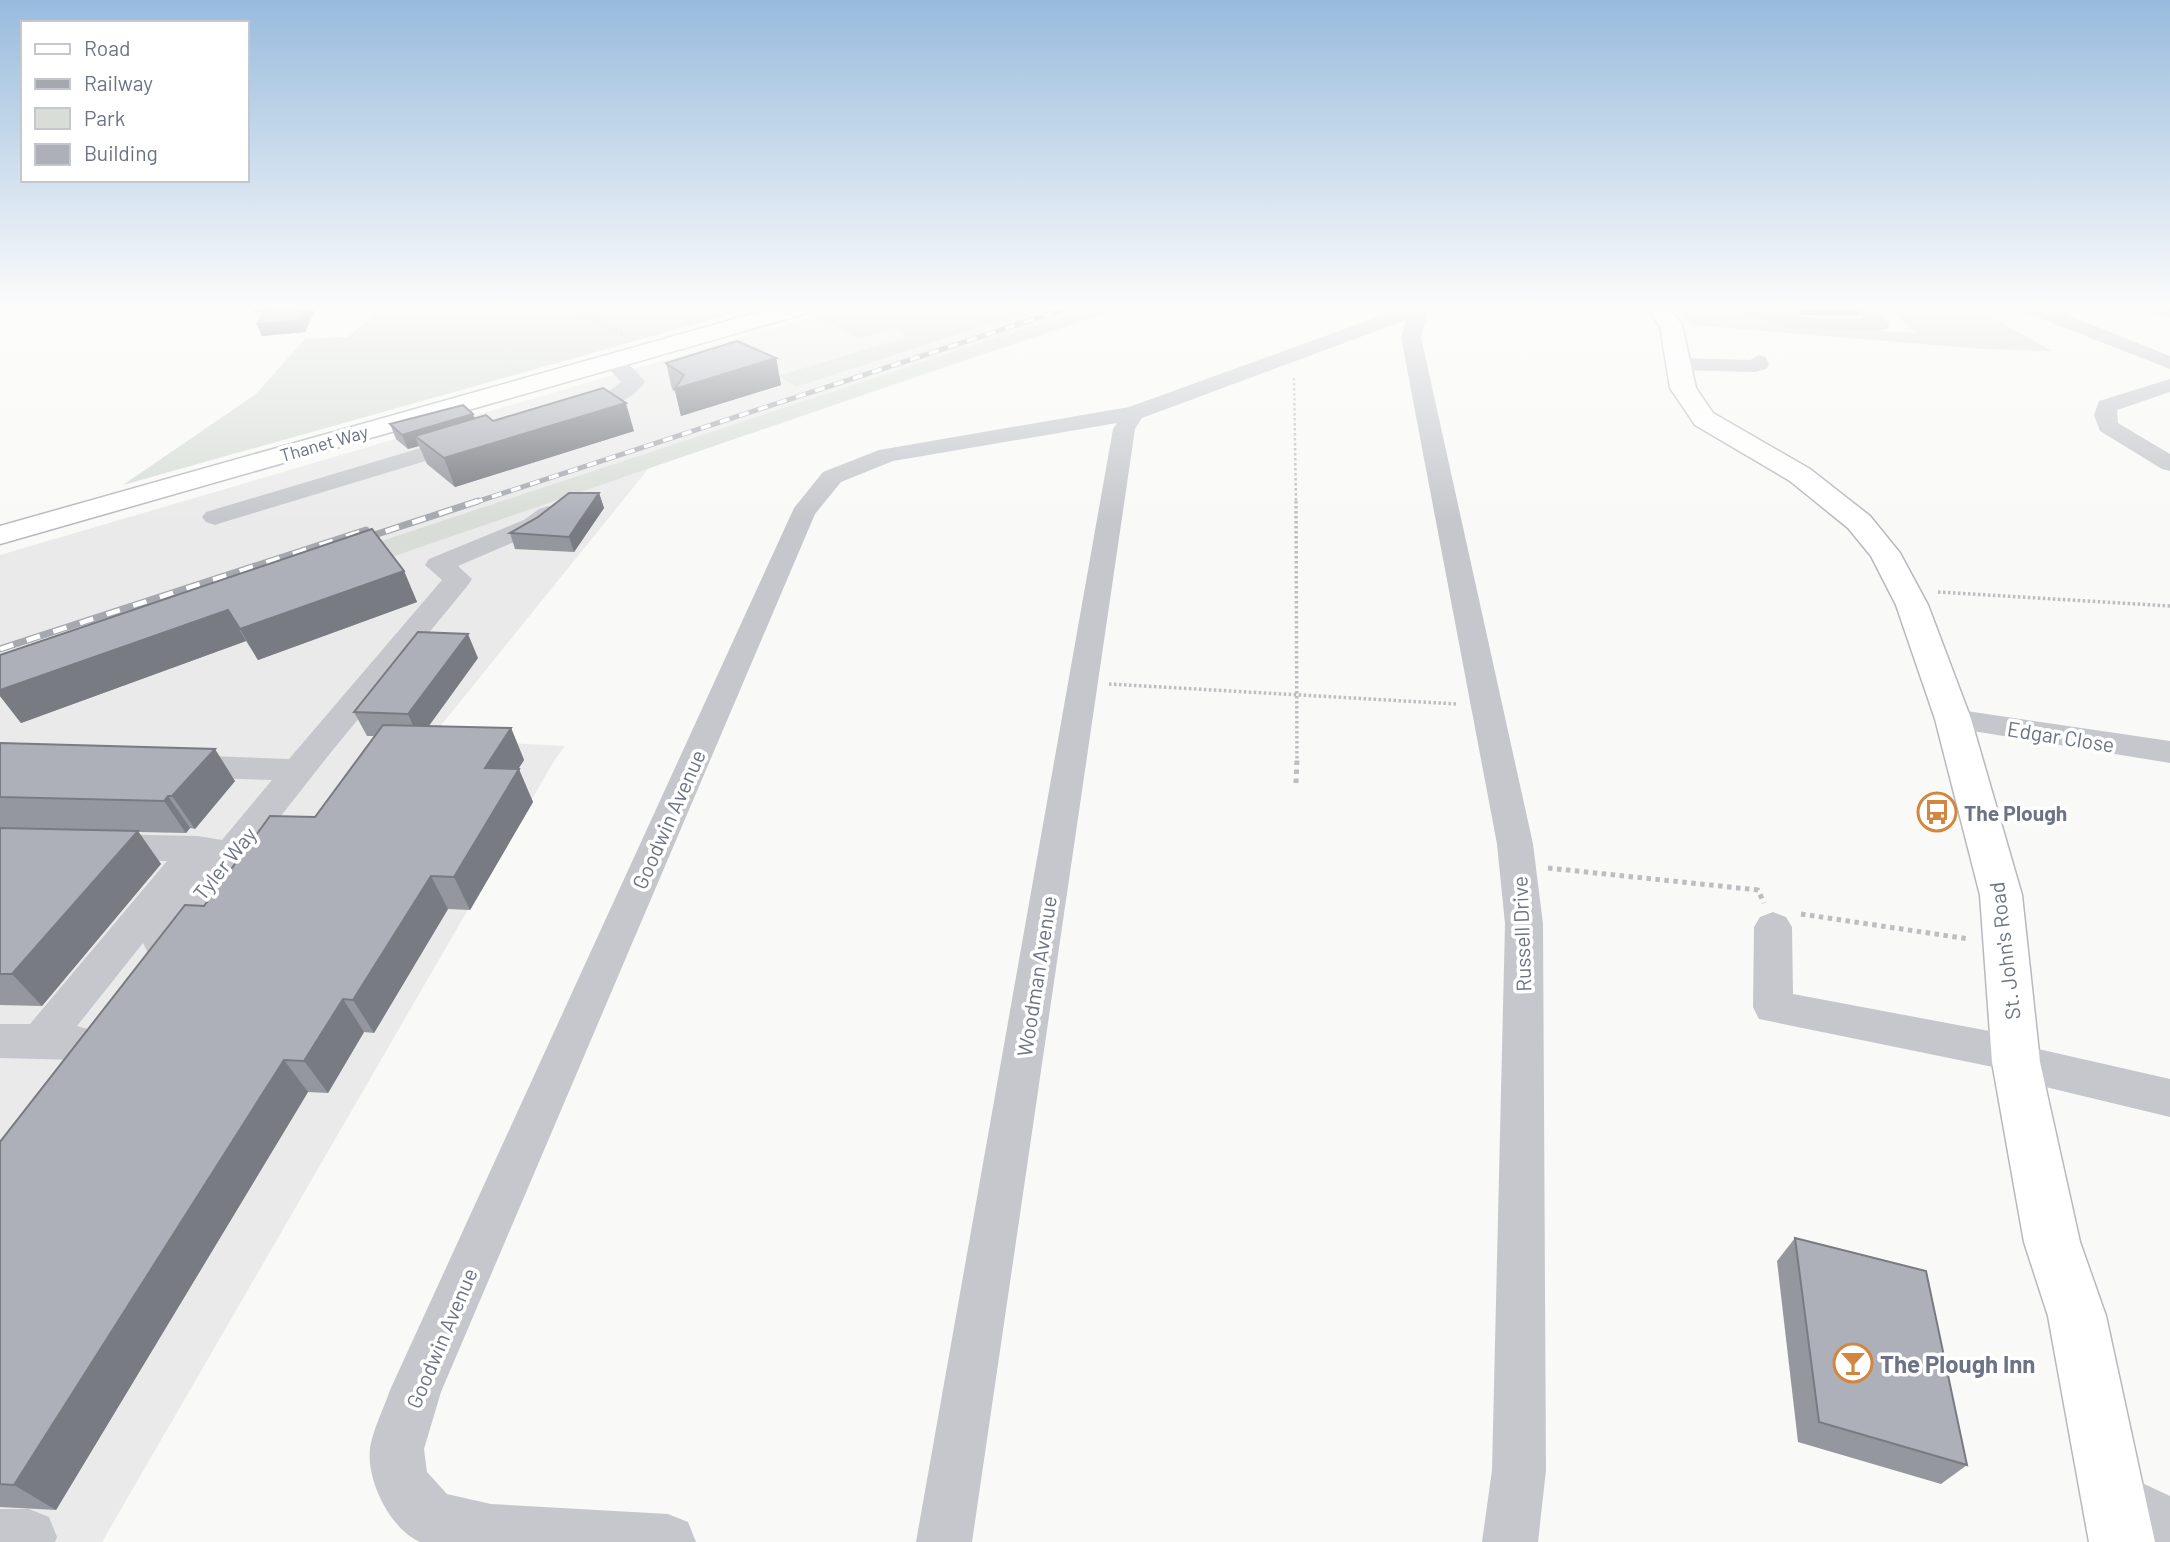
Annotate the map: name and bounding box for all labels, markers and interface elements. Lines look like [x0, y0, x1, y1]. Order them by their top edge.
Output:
legend [21, 21, 248, 182]
text: Road [84, 35, 130, 60]
text: Railway [84, 70, 153, 95]
text: Park [84, 105, 125, 130]
text: Building [84, 140, 158, 165]
street label: Thanet Way [277, 420, 371, 466]
street label: Edgar Close [2006, 715, 2116, 757]
street label: Goodwin Avenue [626, 745, 710, 893]
bus stop icon: The Plough [1916, 791, 1958, 833]
place label: The Plough [1964, 800, 2067, 825]
street label: Tyler Way [187, 821, 261, 904]
street label: Russell Drive [1506, 876, 1536, 992]
street label: St. John's Road [1983, 881, 2025, 1021]
street label: Woodman Avenue [1011, 894, 1061, 1058]
street label: Goodwin Avenue [400, 1264, 482, 1412]
bar icon: The Plough Inn [1832, 1342, 1874, 1384]
place label: The Plough Inn [1880, 1349, 2035, 1378]

